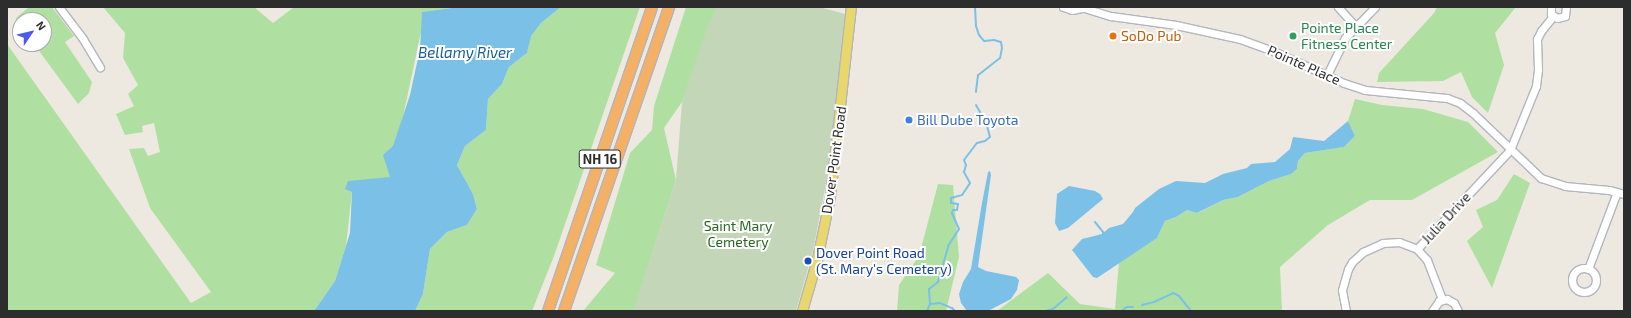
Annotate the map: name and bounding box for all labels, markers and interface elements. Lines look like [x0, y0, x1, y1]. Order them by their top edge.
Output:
north arrow [12, 12, 52, 52]
text: N [34, 18, 49, 32]
place label: Pointe Place Fitness Center [1301, 20, 1392, 52]
place label: SoDo Pub [1121, 28, 1181, 44]
marker: SoDo Pub [1108, 31, 1118, 41]
marker: Pointe Place Fitness Center [1288, 31, 1298, 41]
street label: Pointe Place [1265, 41, 1343, 89]
water label: Bellamy River [418, 44, 512, 62]
street label: Dover Point Road [818, 105, 850, 215]
place label: Bill Dube Toyota [917, 112, 1019, 128]
marker: Bill Dube Toyota [904, 115, 914, 125]
road number: NH 16 [578, 148, 622, 170]
street label: Julia Drive [1418, 189, 1474, 247]
park label: Saint Mary Cemetery [704, 218, 772, 250]
place label: Dover Point Road (St. Mary's Cemetery) [816, 245, 952, 278]
marker: Dover Point Road (St. Mary's Cemetery) [803, 256, 813, 266]

